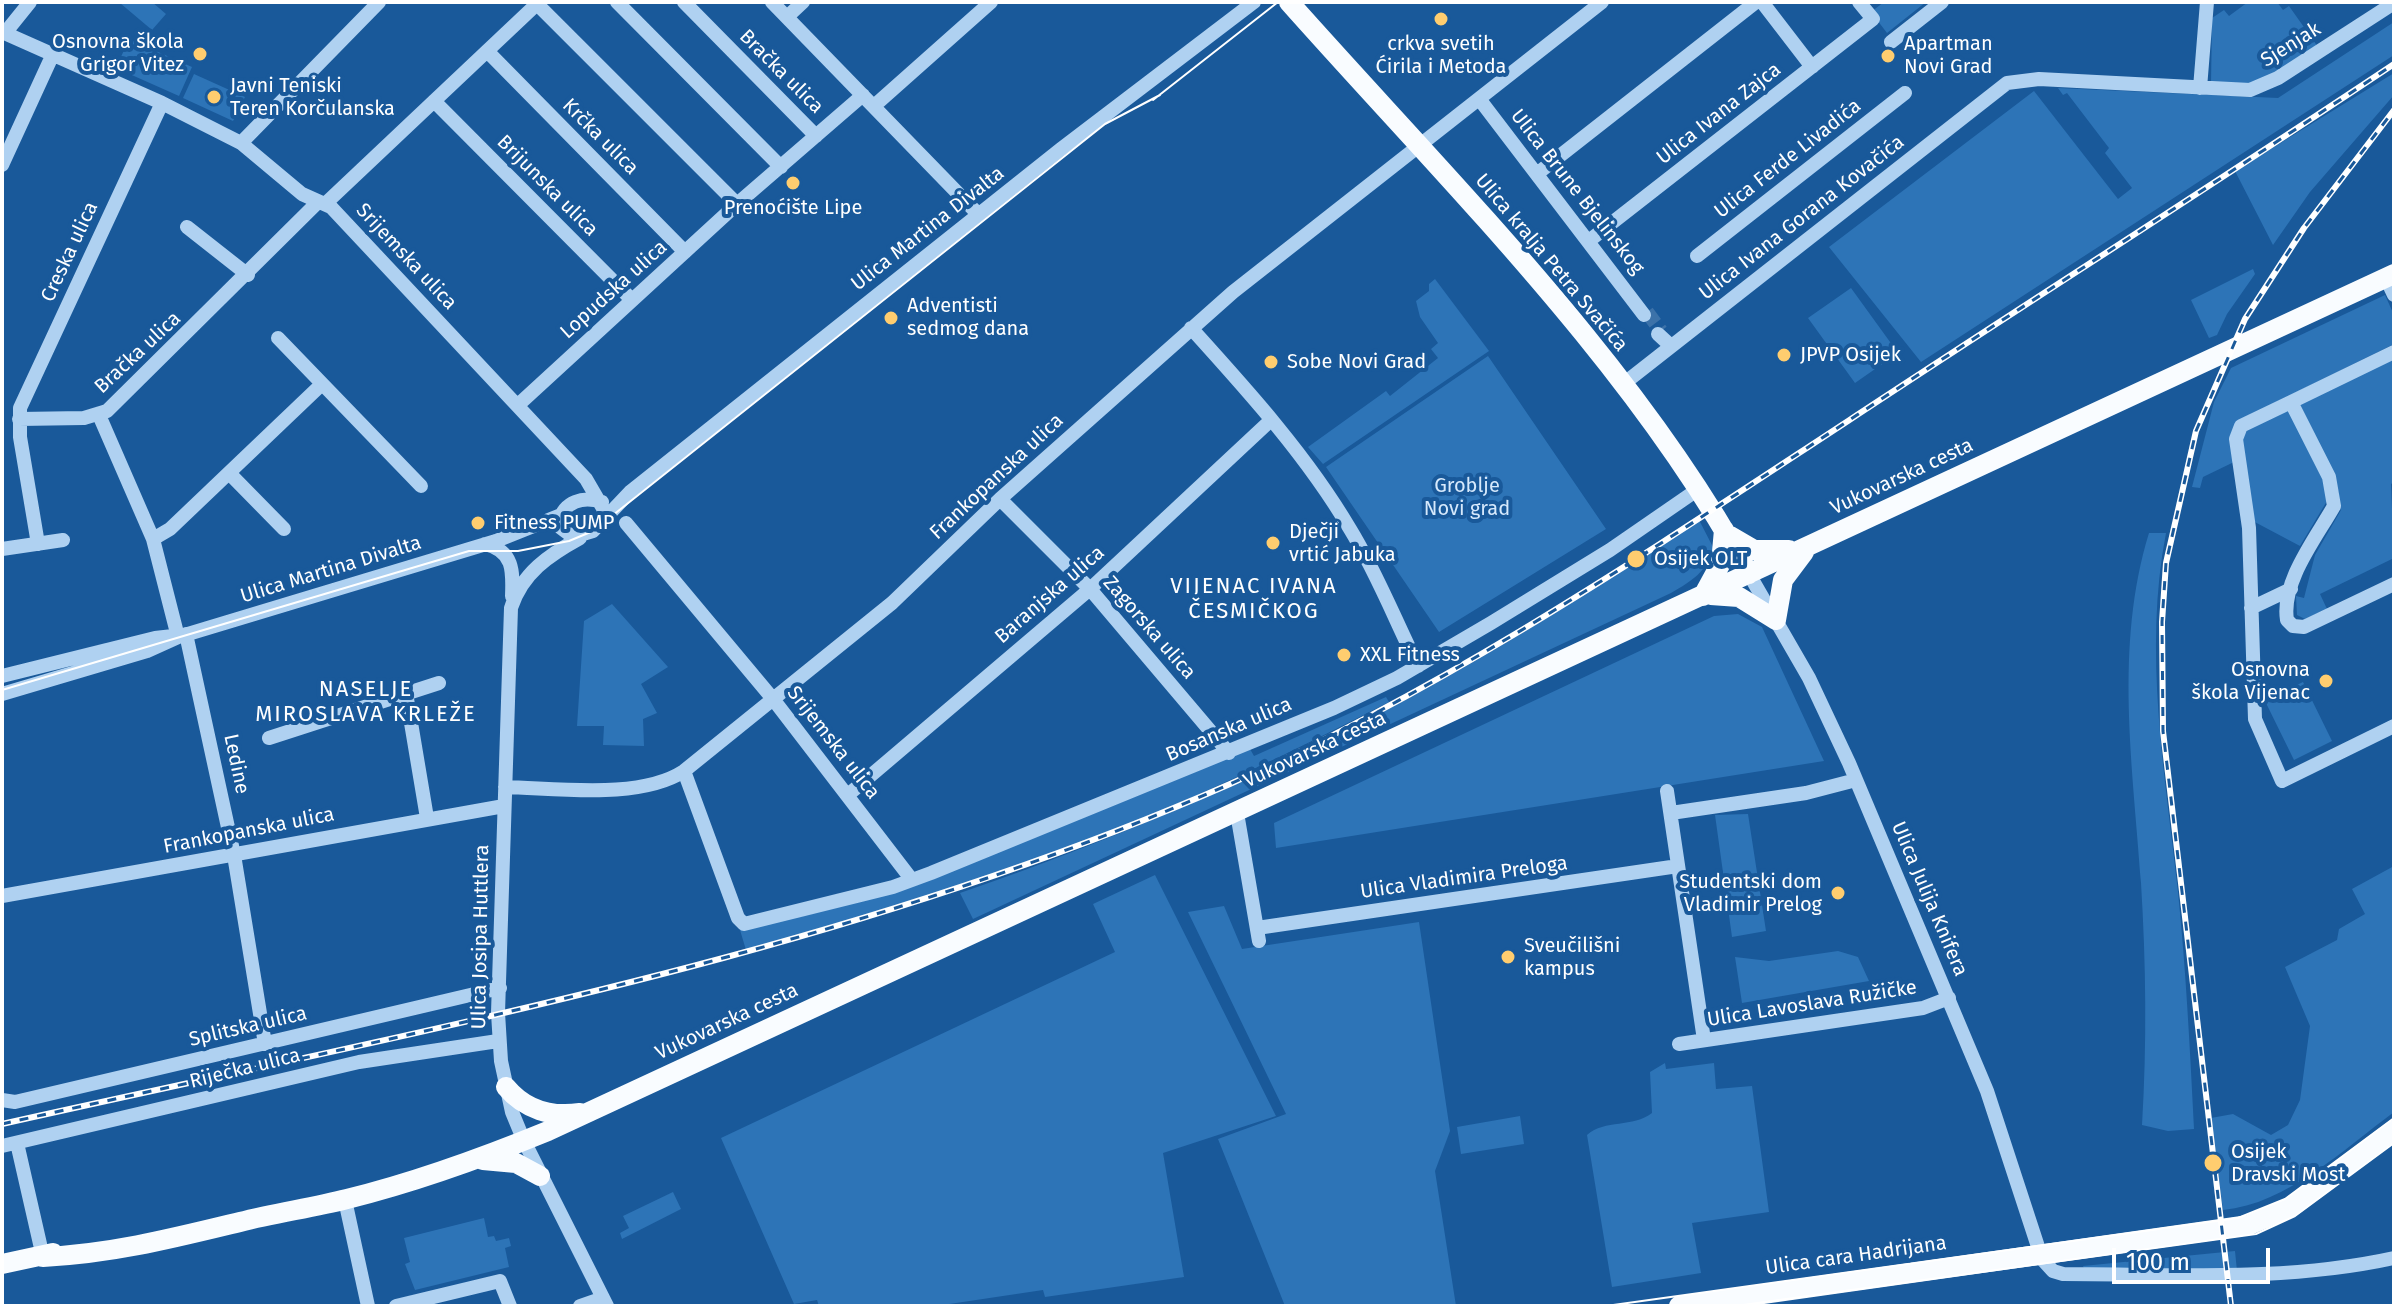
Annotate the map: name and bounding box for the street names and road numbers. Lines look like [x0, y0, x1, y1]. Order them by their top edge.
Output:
street label: Sjenjak [2257, 17, 2325, 73]
street label: Bračka ulica [734, 25, 828, 119]
street label: Ulica Ivana Zajca [1652, 58, 1786, 170]
street label: Krčka ulica [557, 94, 643, 180]
street label: Ulica Ferde Livadića [1710, 94, 1866, 224]
street label: Ulica Brune Bjelinskog [1505, 105, 1649, 279]
street label: Brijunska ulica [491, 130, 603, 242]
street label: Ulica Ivana Gorana Kovačića [1695, 131, 1909, 305]
street label: Ulica Martina Divalta [847, 162, 1009, 296]
street label: Ulica kralja Petra Svačića [1470, 169, 1632, 357]
street label: Creska ulica [36, 198, 104, 306]
street label: Srijemska ulica [351, 199, 461, 315]
street label: Lopudska ulica [556, 236, 672, 344]
street label: Bračka ulica [90, 307, 186, 399]
street label: Frankopanska ulica [925, 409, 1069, 545]
street label: Vukovarska cesta [1827, 433, 1977, 521]
street label: Ulica Martina Divalta [238, 531, 424, 609]
street label: Baranjska ulica [990, 541, 1110, 649]
street label: Zagorska ulica [1098, 572, 1200, 684]
street label: Srijemska ulica [781, 682, 885, 804]
street label: Bosanska ulica [1162, 693, 1296, 767]
street label: Vukovarska cesta [1240, 706, 1390, 794]
street label: Ledine [218, 732, 254, 796]
street label: Frankopanska ulica [162, 803, 336, 859]
street label: Ulica Julija Knifera [1886, 818, 1972, 980]
street label: Ulica Josipa Huttlera [467, 844, 495, 1030]
street label: Ulica Vladimira Preloga [1359, 852, 1569, 904]
street label: Ulica Lavoslava Ružičke [1705, 976, 1919, 1032]
street label: Vukovarska cesta [652, 978, 802, 1066]
street label: Splitska ulica [187, 1002, 309, 1052]
street label: Riječka ulica [187, 1044, 303, 1094]
street label: Ulica cara Hadrijana [1764, 1231, 1948, 1281]

